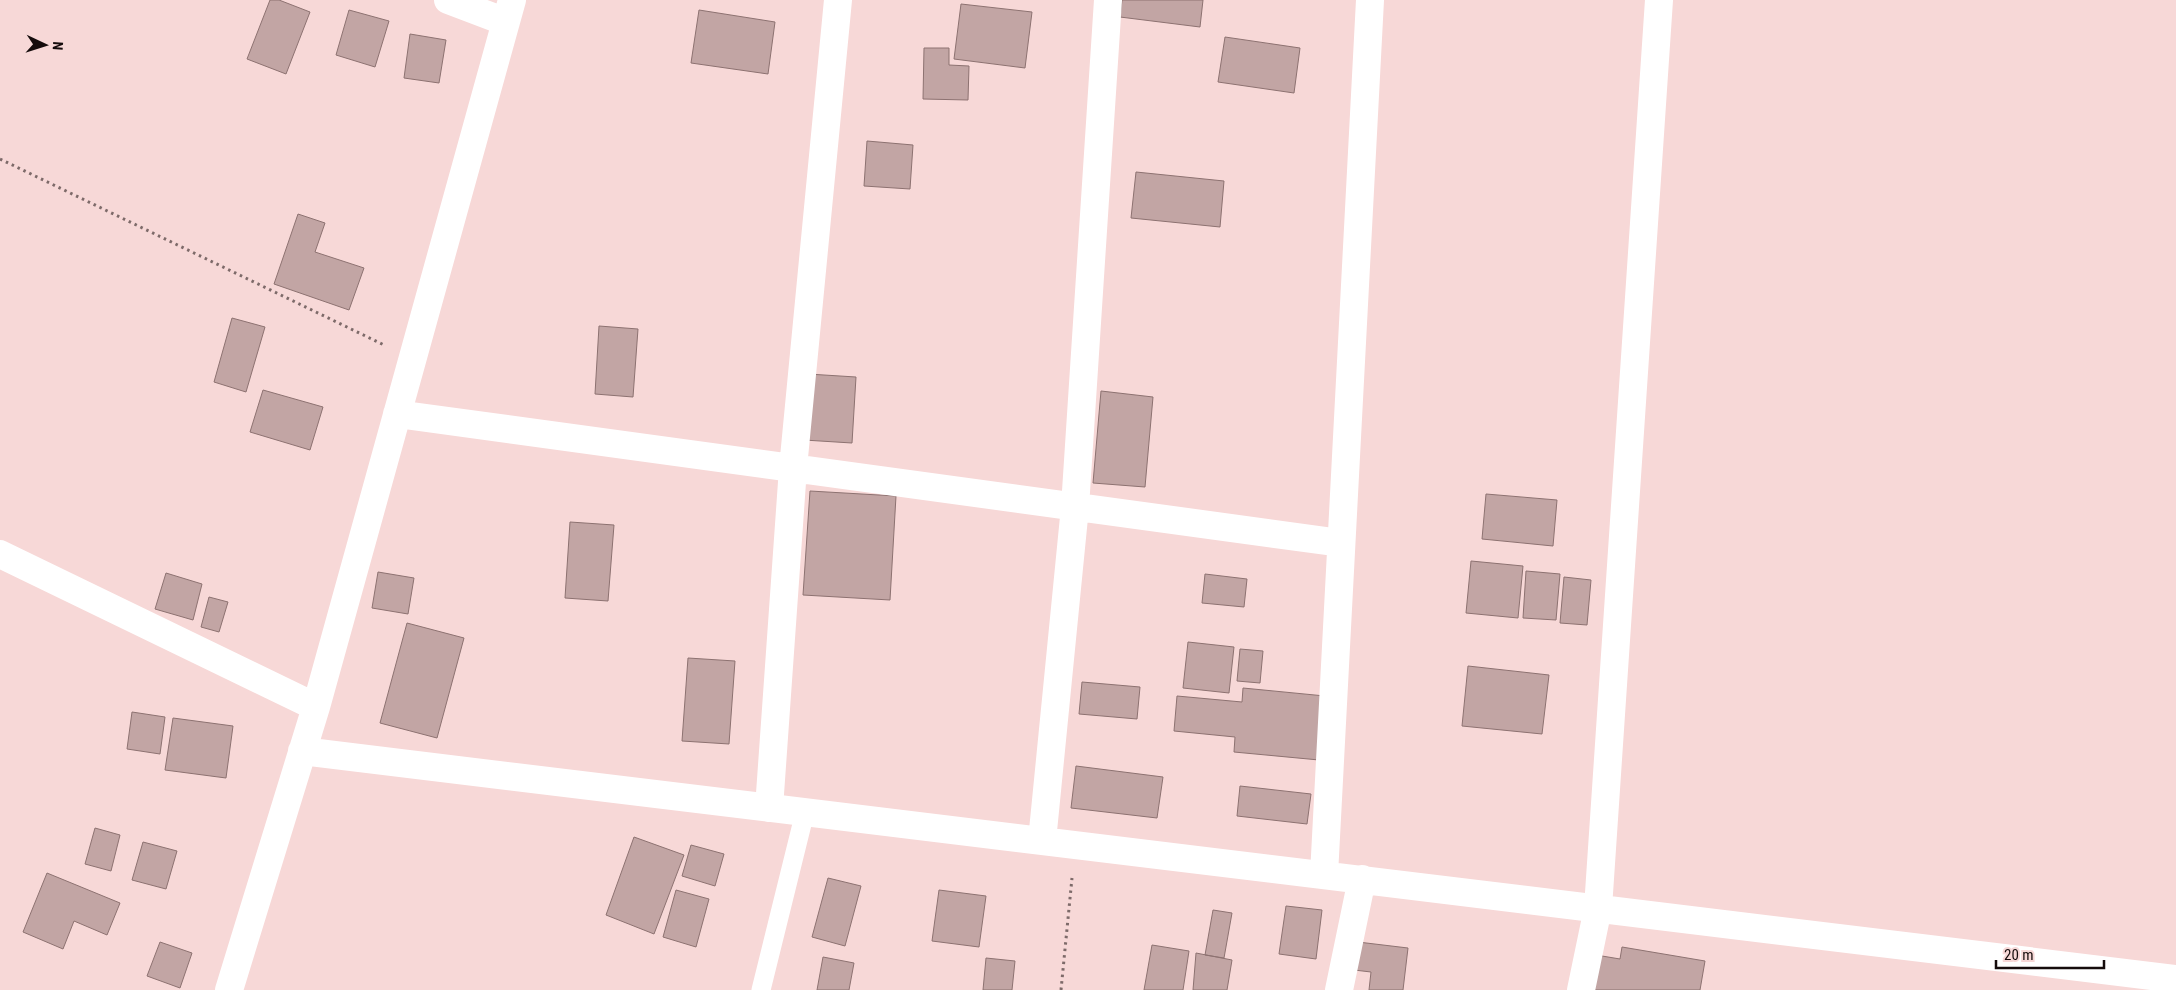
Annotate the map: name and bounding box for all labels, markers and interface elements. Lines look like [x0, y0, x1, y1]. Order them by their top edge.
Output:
north arrow [20, 20, 70, 70]
text: N [50, 41, 66, 51]
scale bar [1996, 938, 2104, 970]
text: 20 m [2004, 946, 2034, 964]

